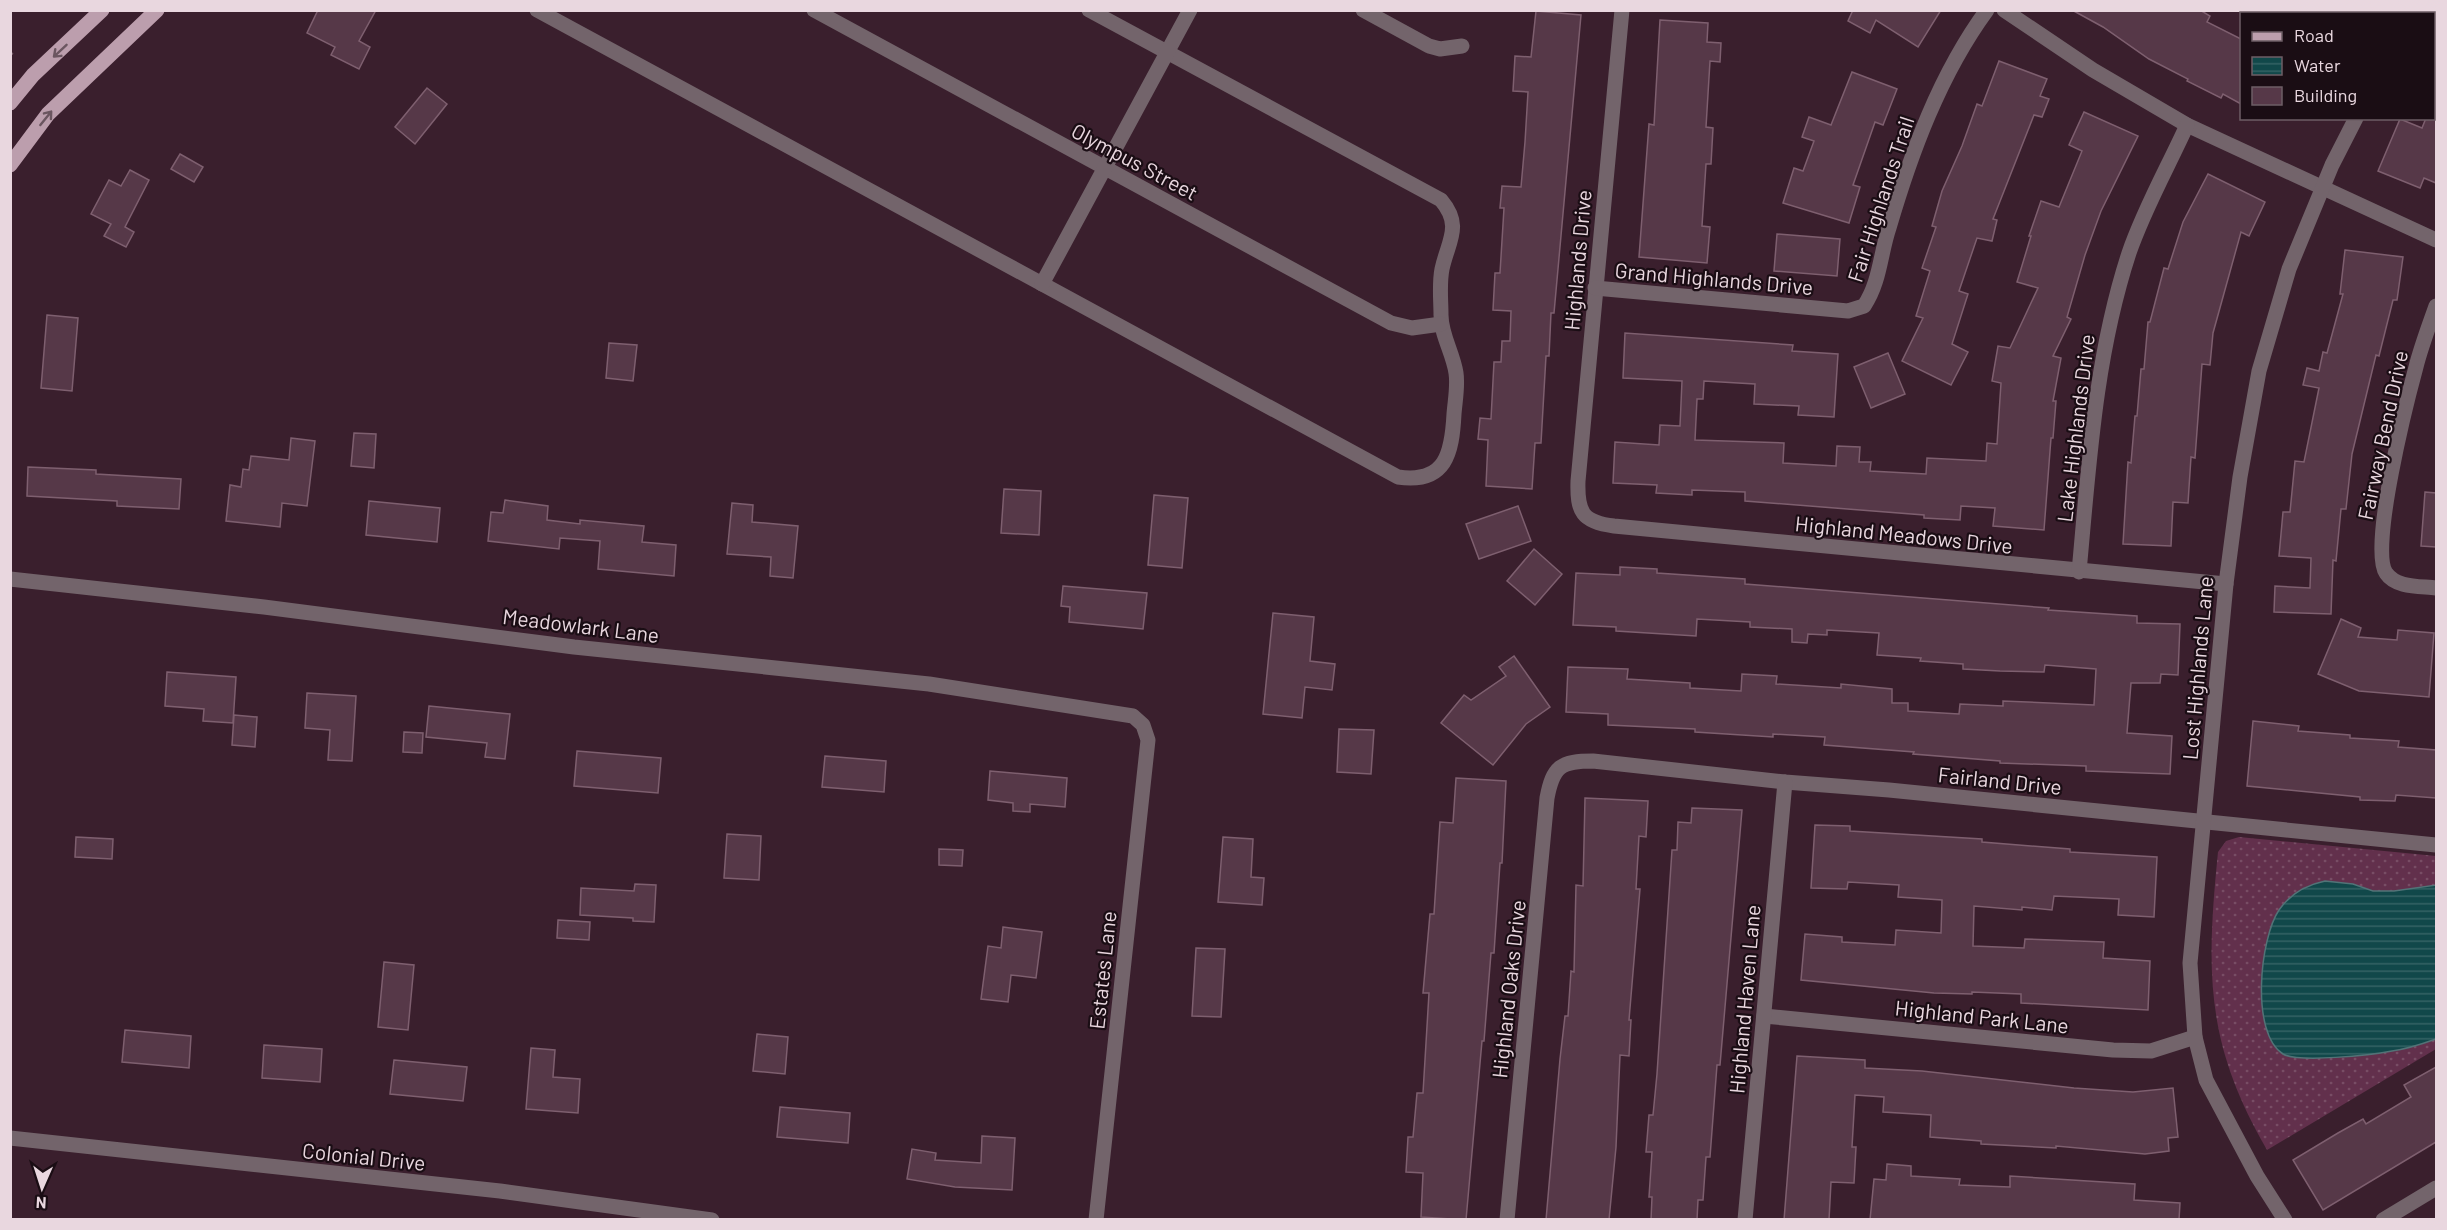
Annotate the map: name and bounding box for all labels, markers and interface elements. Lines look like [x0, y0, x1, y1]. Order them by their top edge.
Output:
legend [2240, 12, 2435, 120]
text: Road [2294, 24, 2334, 46]
one-way arrow [52, 43, 67, 58]
text: Water [2294, 54, 2341, 76]
text: Building [2294, 84, 2357, 106]
one-way arrow [39, 111, 53, 126]
street label: Fair Highlands Trail [1841, 113, 1919, 285]
street label: Olympus Street [1068, 117, 1202, 205]
street label: Highlands Drive [1558, 189, 1596, 331]
street label: Grand Highlands Drive [1614, 257, 1814, 299]
street label: Lake Highlands Drive [2051, 333, 2099, 523]
street label: Fairway Bend Drive [2352, 348, 2412, 522]
street label: Highland Meadows Drive [1794, 510, 2014, 558]
street label: Lost Highlands Lane [2177, 575, 2217, 761]
street label: Meadowlark Lane [501, 603, 661, 647]
street label: Fairland Drive [1937, 761, 2063, 799]
street label: Highland Oaks Drive [1486, 899, 1530, 1079]
street label: Highland Haven Lane [1723, 903, 1765, 1095]
street label: Estates Lane [1083, 910, 1121, 1030]
street label: Highland Park Lane [1894, 994, 2070, 1038]
street label: Colonial Drive [301, 1137, 427, 1175]
north arrow [12, 1158, 72, 1218]
text: N [35, 1194, 47, 1213]

